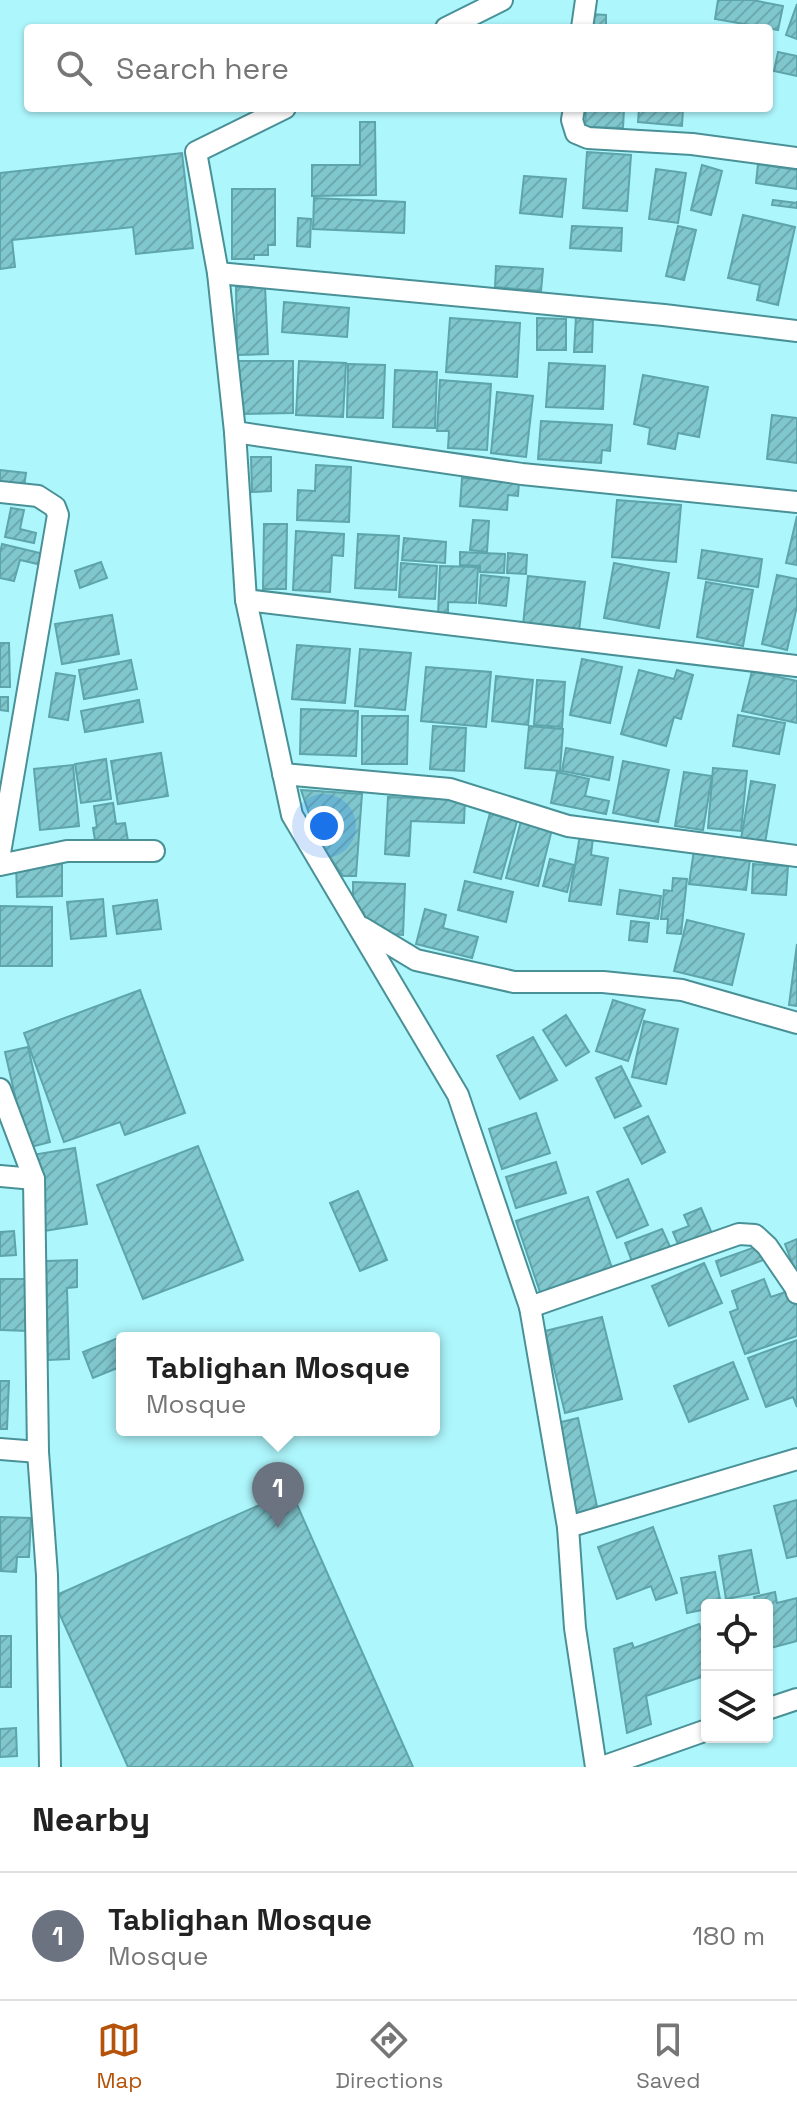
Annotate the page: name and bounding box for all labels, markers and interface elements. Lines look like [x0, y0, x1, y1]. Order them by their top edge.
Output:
search box [24, 24, 773, 112]
icon: search [52, 46, 96, 90]
text: Search here [116, 49, 289, 88]
your location [304, 806, 344, 846]
popup [116, 1332, 440, 1436]
text: Tablighan Mosque [146, 1348, 410, 1387]
text: Mosque [146, 1387, 246, 1421]
pin: 1 [252, 1462, 304, 1528]
map controls [701, 1599, 773, 1743]
button: locate [701, 1599, 773, 1671]
button: layers [701, 1671, 773, 1743]
text: Nearby [32, 1798, 150, 1841]
text: Tablighan Mosque [108, 1900, 372, 1939]
text: 1 [52, 1919, 64, 1953]
text: 180 m [692, 1919, 765, 1953]
text: Mosque [108, 1939, 208, 1973]
tab: Map [97, 2018, 142, 2094]
tab: Directions [335, 2018, 443, 2094]
tab: Saved [636, 2018, 700, 2094]

